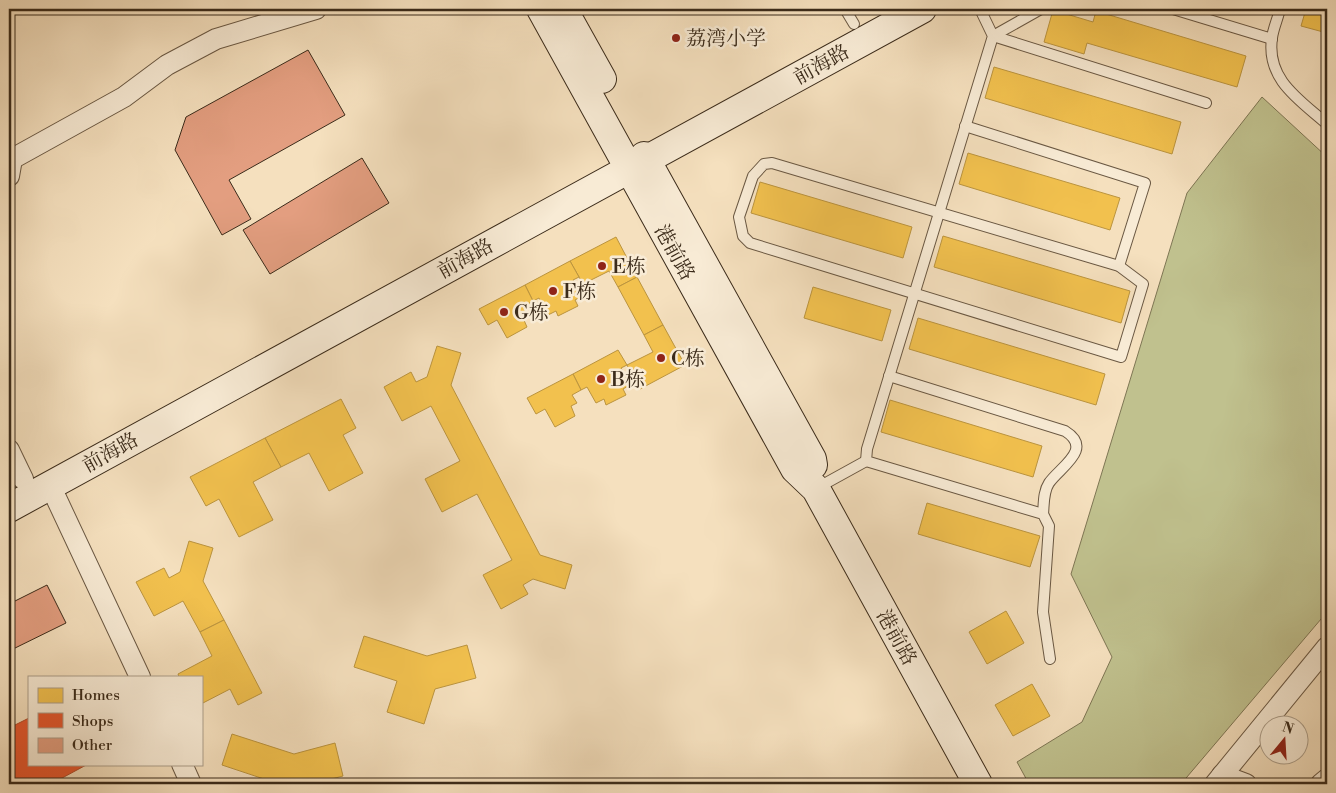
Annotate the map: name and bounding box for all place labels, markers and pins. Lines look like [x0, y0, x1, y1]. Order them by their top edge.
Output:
place label: 荔湾小学 [686, 27, 766, 52]
marker: 荔湾小学 [670, 32, 682, 44]
place label: E栋 [612, 255, 646, 280]
marker: E栋 [596, 260, 608, 272]
place label: F栋 [563, 280, 596, 305]
marker: F栋 [547, 285, 559, 297]
place label: G栋 [514, 301, 549, 326]
marker: G栋 [498, 306, 510, 318]
place label: C栋 [671, 347, 705, 372]
marker: C栋 [655, 352, 667, 364]
place label: B栋 [610, 368, 645, 393]
marker: B栋 [595, 373, 607, 385]

